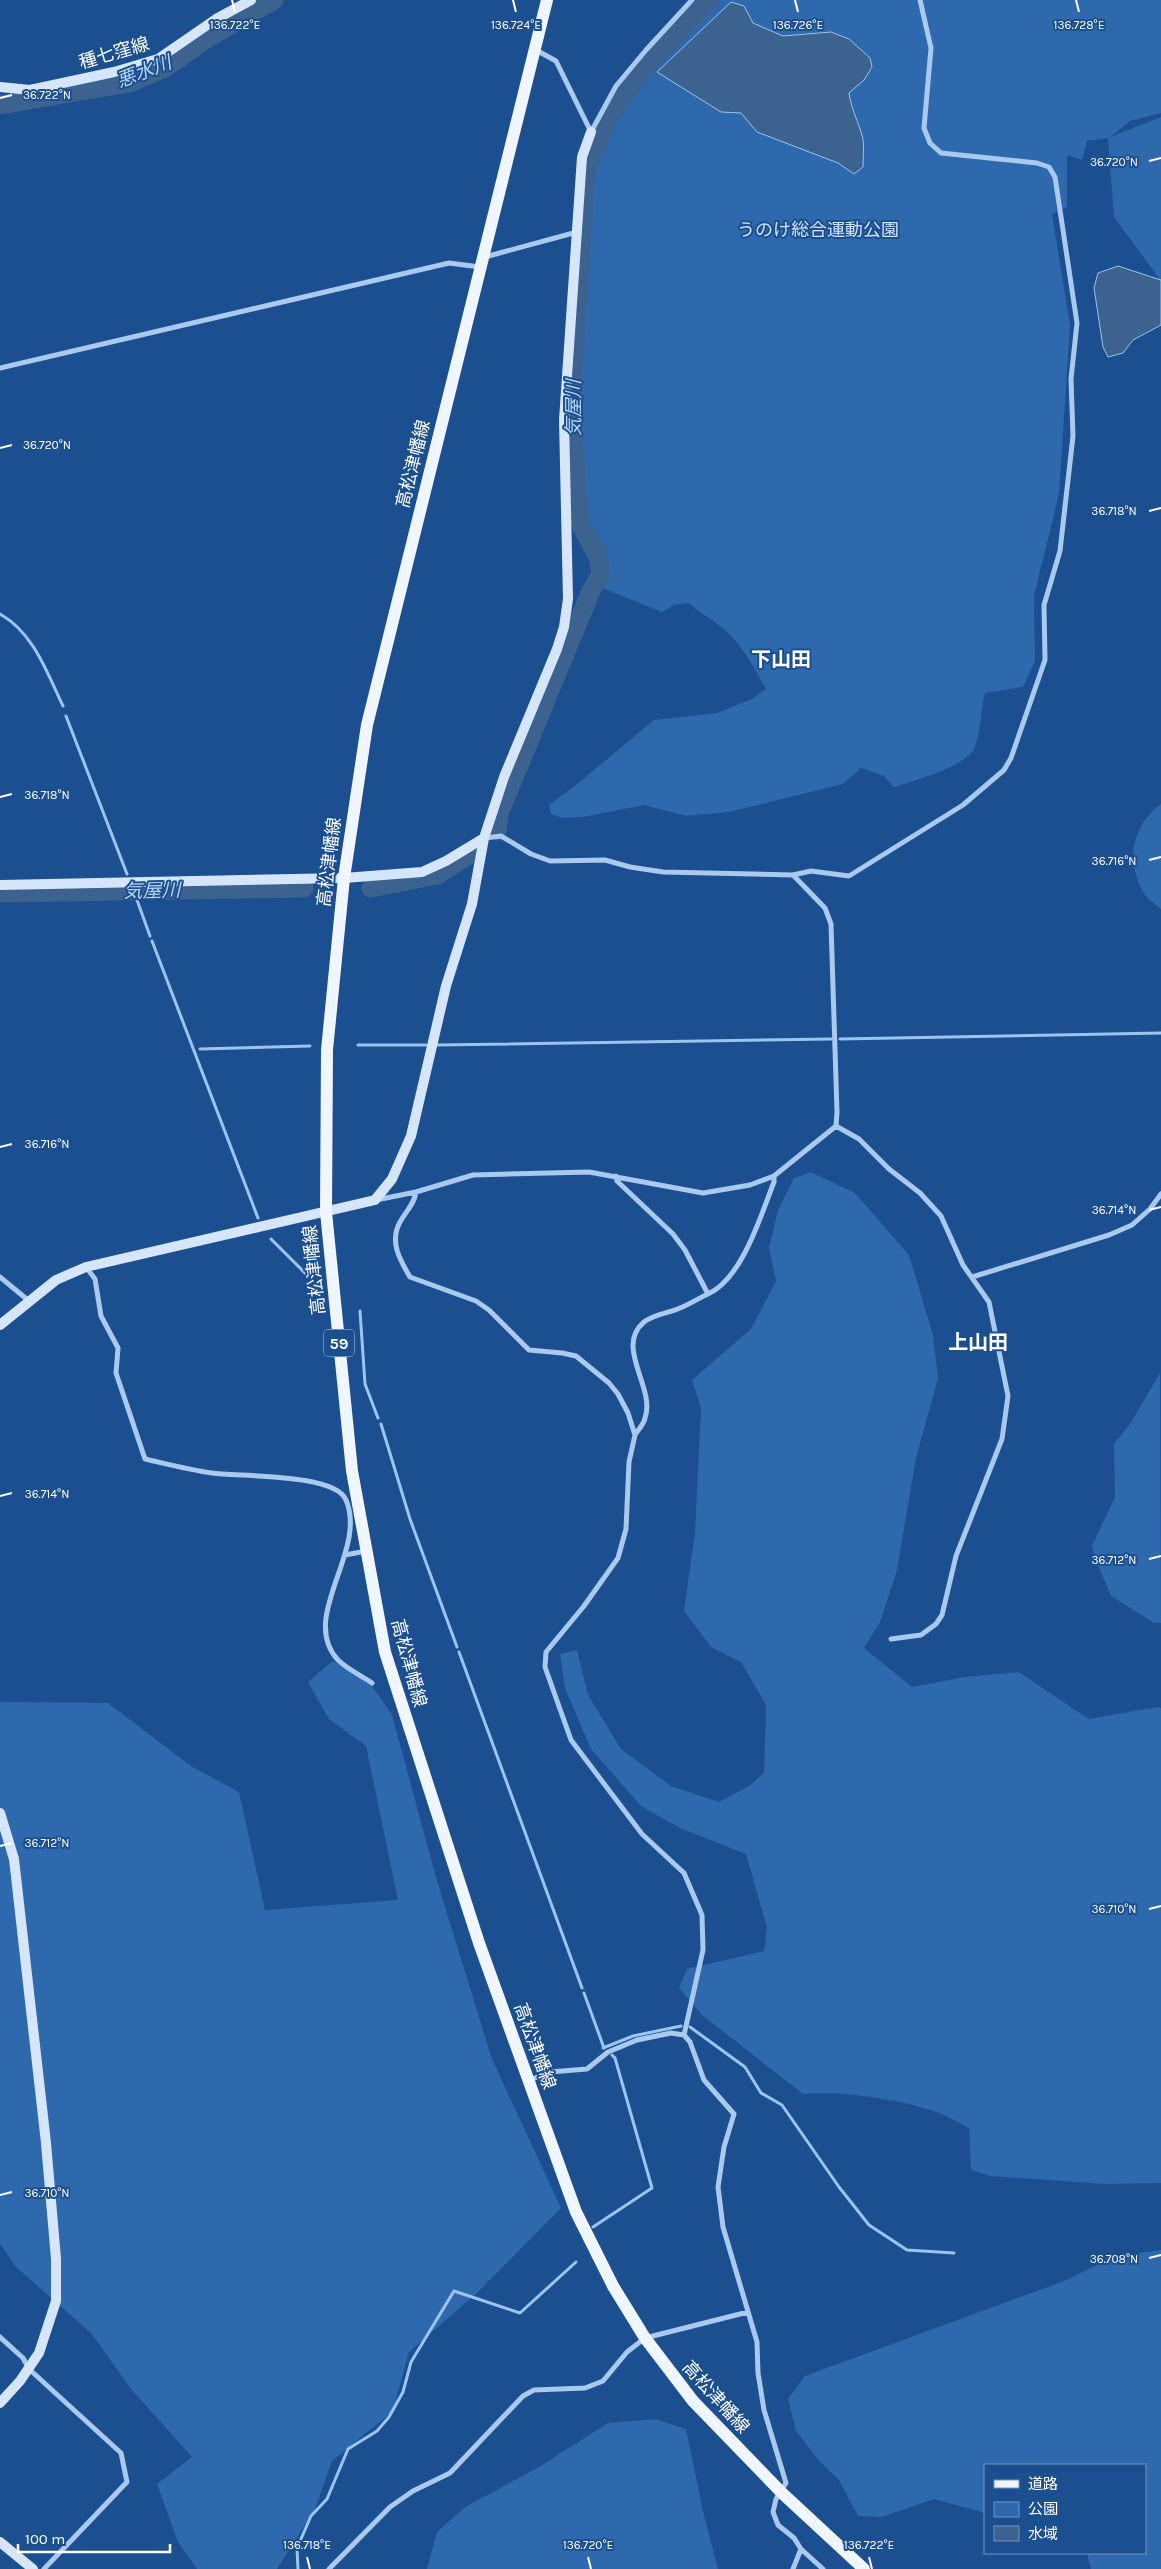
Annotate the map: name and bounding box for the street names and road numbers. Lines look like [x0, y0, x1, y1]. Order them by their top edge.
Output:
street label: 種七窪線 [76, 33, 152, 73]
street label: 高松津幡線 [391, 418, 435, 510]
street label: 高松津幡線 [313, 816, 345, 908]
street label: 高松津幡線 [298, 1224, 330, 1316]
road number: 59 [324, 1330, 354, 1356]
street label: 高松津幡線 [387, 1617, 431, 1709]
street label: 高松津幡線 [509, 2000, 561, 2092]
street label: 高松津幡線 [678, 2356, 754, 2438]

